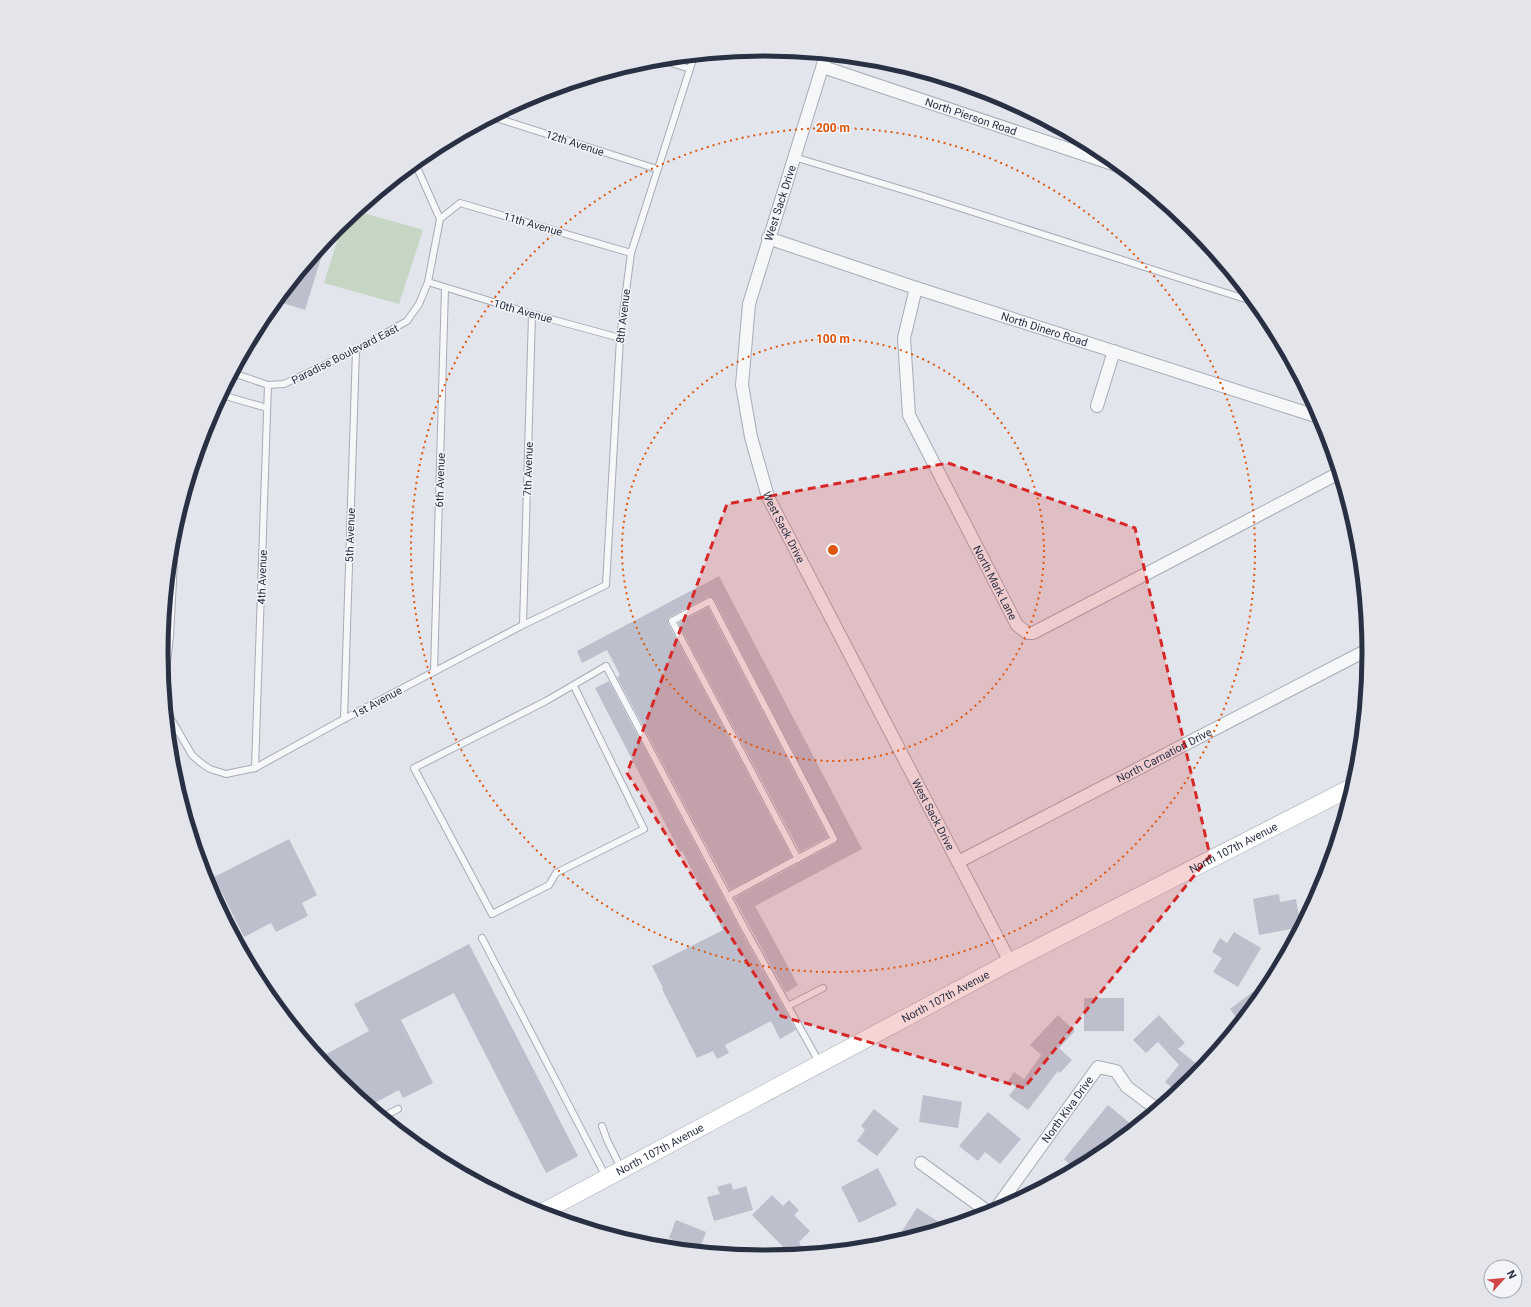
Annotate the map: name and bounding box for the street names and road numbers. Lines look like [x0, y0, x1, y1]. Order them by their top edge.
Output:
street label: North Pierson Road [923, 96, 1018, 138]
street label: 12th Avenue [544, 128, 606, 159]
street label: West Sack Drive [762, 164, 799, 243]
street label: 11th Avenue [502, 210, 564, 239]
street label: 8th Avenue [614, 288, 633, 344]
street label: 10th Avenue [492, 297, 554, 326]
street label: North Dinero Road [999, 310, 1089, 350]
street label: Paradise Boulevard East [290, 322, 401, 387]
street label: 7th Avenue [521, 441, 536, 497]
street label: 6th Avenue [433, 452, 448, 508]
street label: West Sack Drive [760, 490, 807, 565]
street label: 5th Avenue [343, 507, 358, 563]
street label: North Mark Lane [970, 543, 1019, 622]
street label: 4th Avenue [255, 549, 270, 605]
street label: 1st Avenue [350, 684, 404, 721]
street label: North Carnation Drive [1114, 726, 1214, 786]
street label: West Sack Drive [909, 777, 957, 853]
street label: North 107th Avenue [1187, 820, 1280, 876]
street label: North 107th Avenue [900, 968, 992, 1026]
street label: North Kiva Drive [1040, 1074, 1096, 1145]
street label: North 107th Avenue [614, 1121, 706, 1179]

